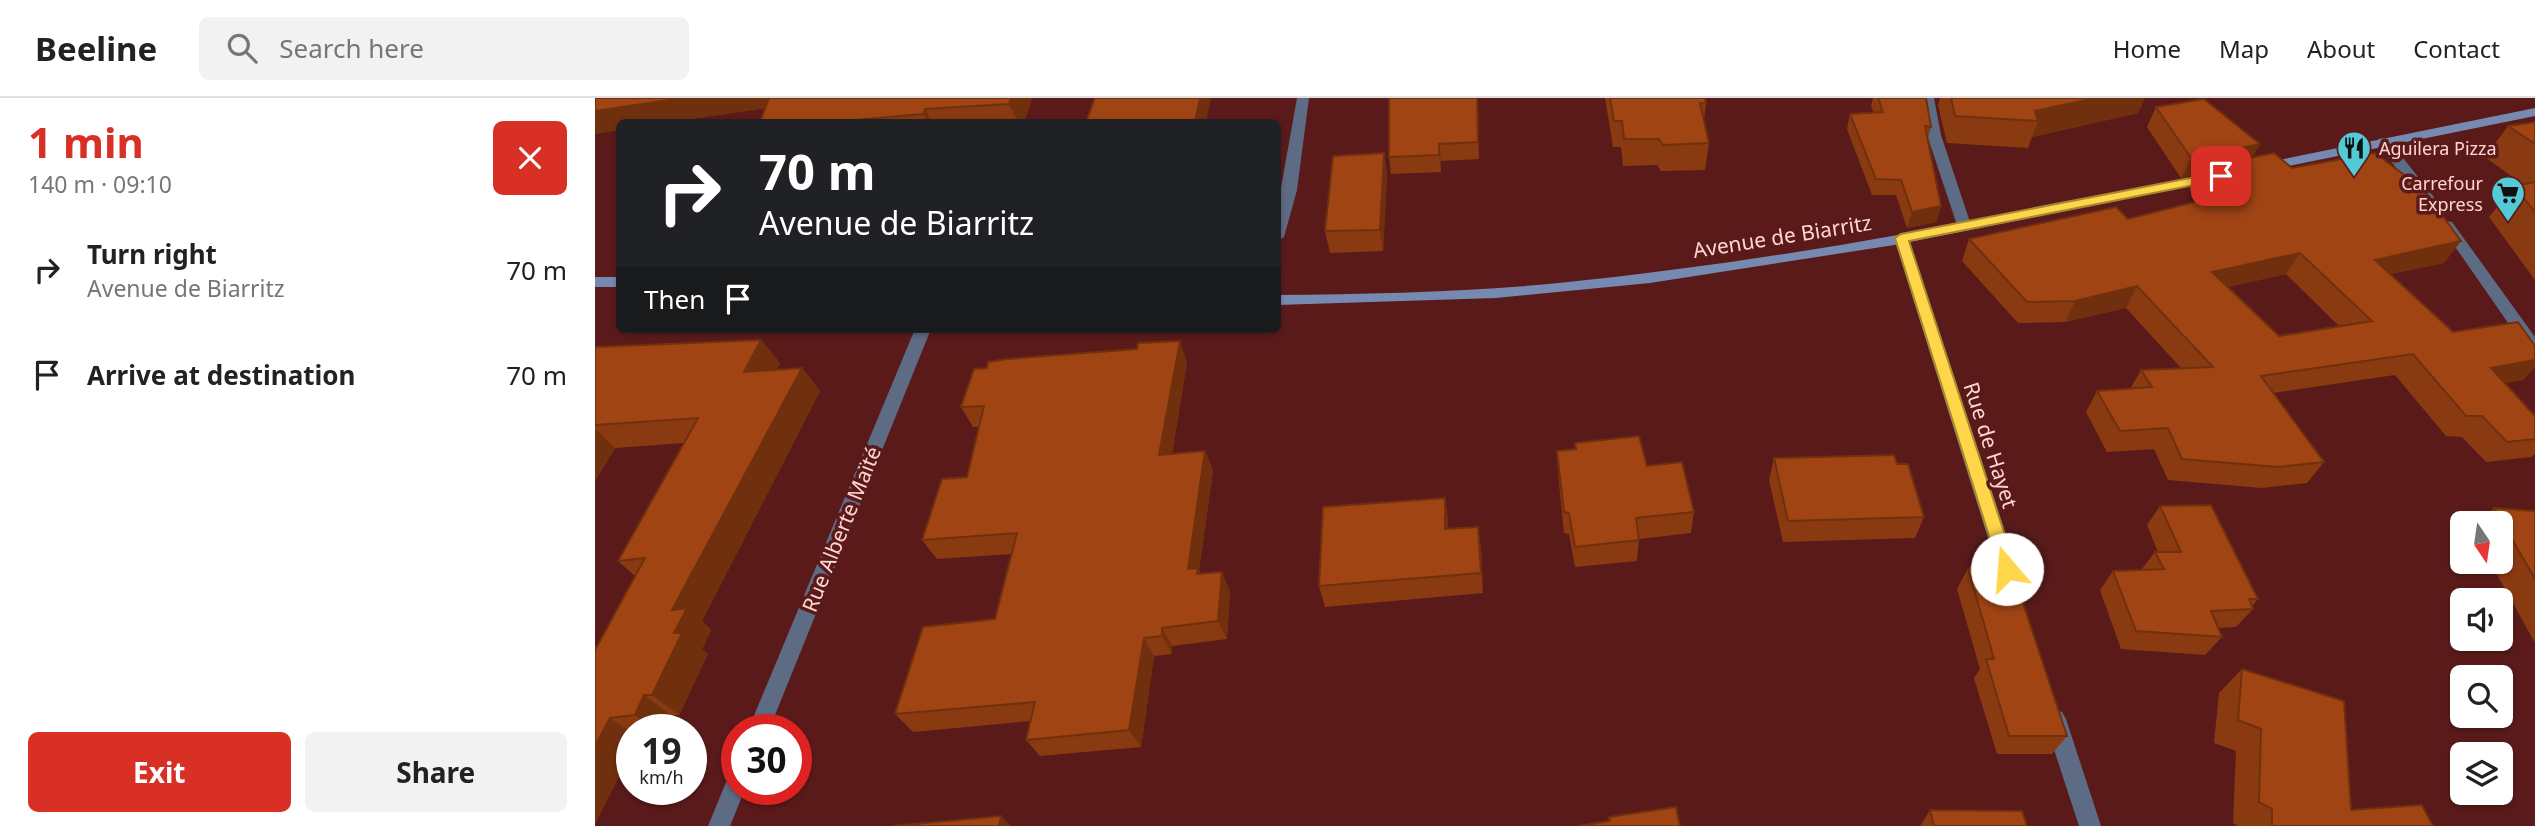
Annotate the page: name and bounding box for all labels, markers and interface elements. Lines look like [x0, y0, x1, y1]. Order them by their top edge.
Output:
search box [199, 17, 689, 80]
text: Beeline [35, 26, 157, 71]
icon: search [223, 29, 261, 67]
text: Search here [279, 30, 424, 66]
text: Home [2113, 32, 2181, 65]
text: Map [2219, 32, 2269, 65]
text: About [2307, 32, 2375, 65]
text: Contact [2413, 32, 2500, 65]
text: 1 min [28, 113, 144, 170]
button: close [493, 121, 567, 195]
restaurant icon: Aguilera Pizza [2335, 129, 2373, 178]
place label: Aguilera Pizza [2379, 136, 2497, 160]
text: 70 m [759, 138, 876, 204]
pin [2191, 146, 2251, 206]
icon: right [644, 147, 735, 238]
icon: arrive [2202, 157, 2240, 195]
text: 140 m · 09:10 [28, 168, 172, 200]
place label: Carrefour Express [2401, 171, 2484, 216]
supermarket icon: Carrefour Express [2489, 174, 2527, 223]
text: Avenue de Biarritz [759, 201, 1034, 244]
street label: Avenue de Biarritz [1691, 208, 1873, 264]
text: Turn right [87, 236, 217, 272]
icon: right [28, 251, 66, 289]
text: 70 m [506, 252, 567, 288]
text: Avenue de Biarritz [87, 272, 285, 304]
icon: arrive [719, 280, 757, 318]
text: Then [644, 281, 705, 317]
icon: arrive [28, 356, 66, 394]
text: Arrive at destination [87, 357, 356, 393]
text: 70 m [506, 357, 567, 393]
street label: Rue de Hayet [1957, 378, 2025, 512]
street label: Rue Alberte Maïté [795, 442, 887, 616]
north arrow [2450, 511, 2513, 574]
map controls [2450, 511, 2513, 805]
position arrow [1970, 532, 2044, 606]
button: sound [2450, 588, 2513, 651]
button: search [2450, 665, 2513, 728]
speed limit sign: 30 [721, 714, 812, 805]
text: 19 [641, 727, 682, 774]
button: Exit [28, 732, 291, 812]
button: Share [305, 732, 567, 812]
button: layers [2450, 742, 2513, 805]
text: km/h [639, 765, 684, 789]

